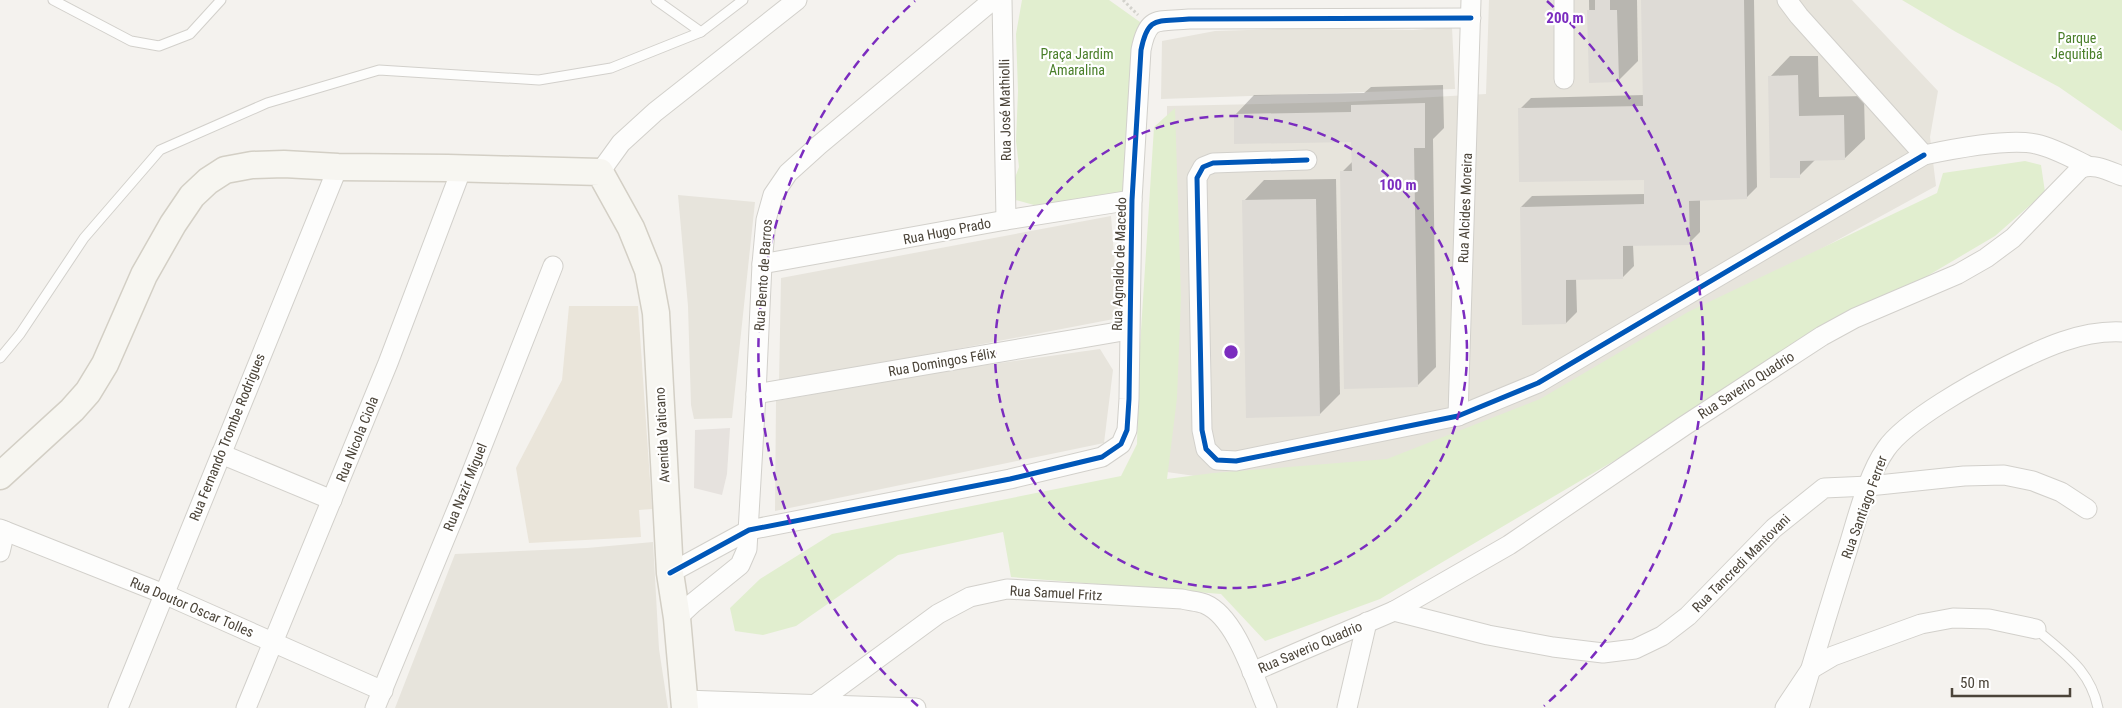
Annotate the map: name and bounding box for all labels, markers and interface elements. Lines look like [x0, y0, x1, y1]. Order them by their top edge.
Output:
text: 200 m [1546, 9, 1584, 27]
park label: Parque Jequitibá [2051, 30, 2103, 62]
park label: Praça Jardim Amaralina [1040, 46, 1114, 78]
street label: Rua José Mathiolli [996, 59, 1014, 161]
street label: Rua Alcides Moreira [1455, 153, 1475, 263]
text: 100 m [1379, 176, 1417, 194]
street label: Rua Agnaldo de Macedo [1109, 197, 1129, 331]
street label: Rua Hugo Prado [902, 215, 992, 247]
street label: Rua Bento de Barros [751, 218, 775, 332]
centre of rings [1222, 343, 1240, 361]
street label: Rua Domingos Félix [887, 345, 997, 379]
street label: Rua Saverio Quadrio [1695, 348, 1797, 422]
street label: Rua Fernando Trombe Rodrigues [186, 351, 268, 523]
street label: Avenida Vaticano [652, 387, 672, 483]
street label: Rua Nicola Ciola [333, 394, 381, 484]
street label: Rua Nazir Miguel [440, 441, 490, 533]
street label: Rua Santiago Ferrer [1838, 453, 1890, 561]
street label: Rua Tancredi Mantovani [1689, 511, 1793, 615]
street label: Rua Doutor Oscar Tolles [128, 574, 256, 640]
street label: Rua Samuel Fritz [1009, 583, 1103, 603]
street label: Rua Saverio Quadrio [1256, 618, 1364, 676]
scale bar [1952, 666, 2070, 698]
text: 50 m [1960, 674, 1990, 692]

